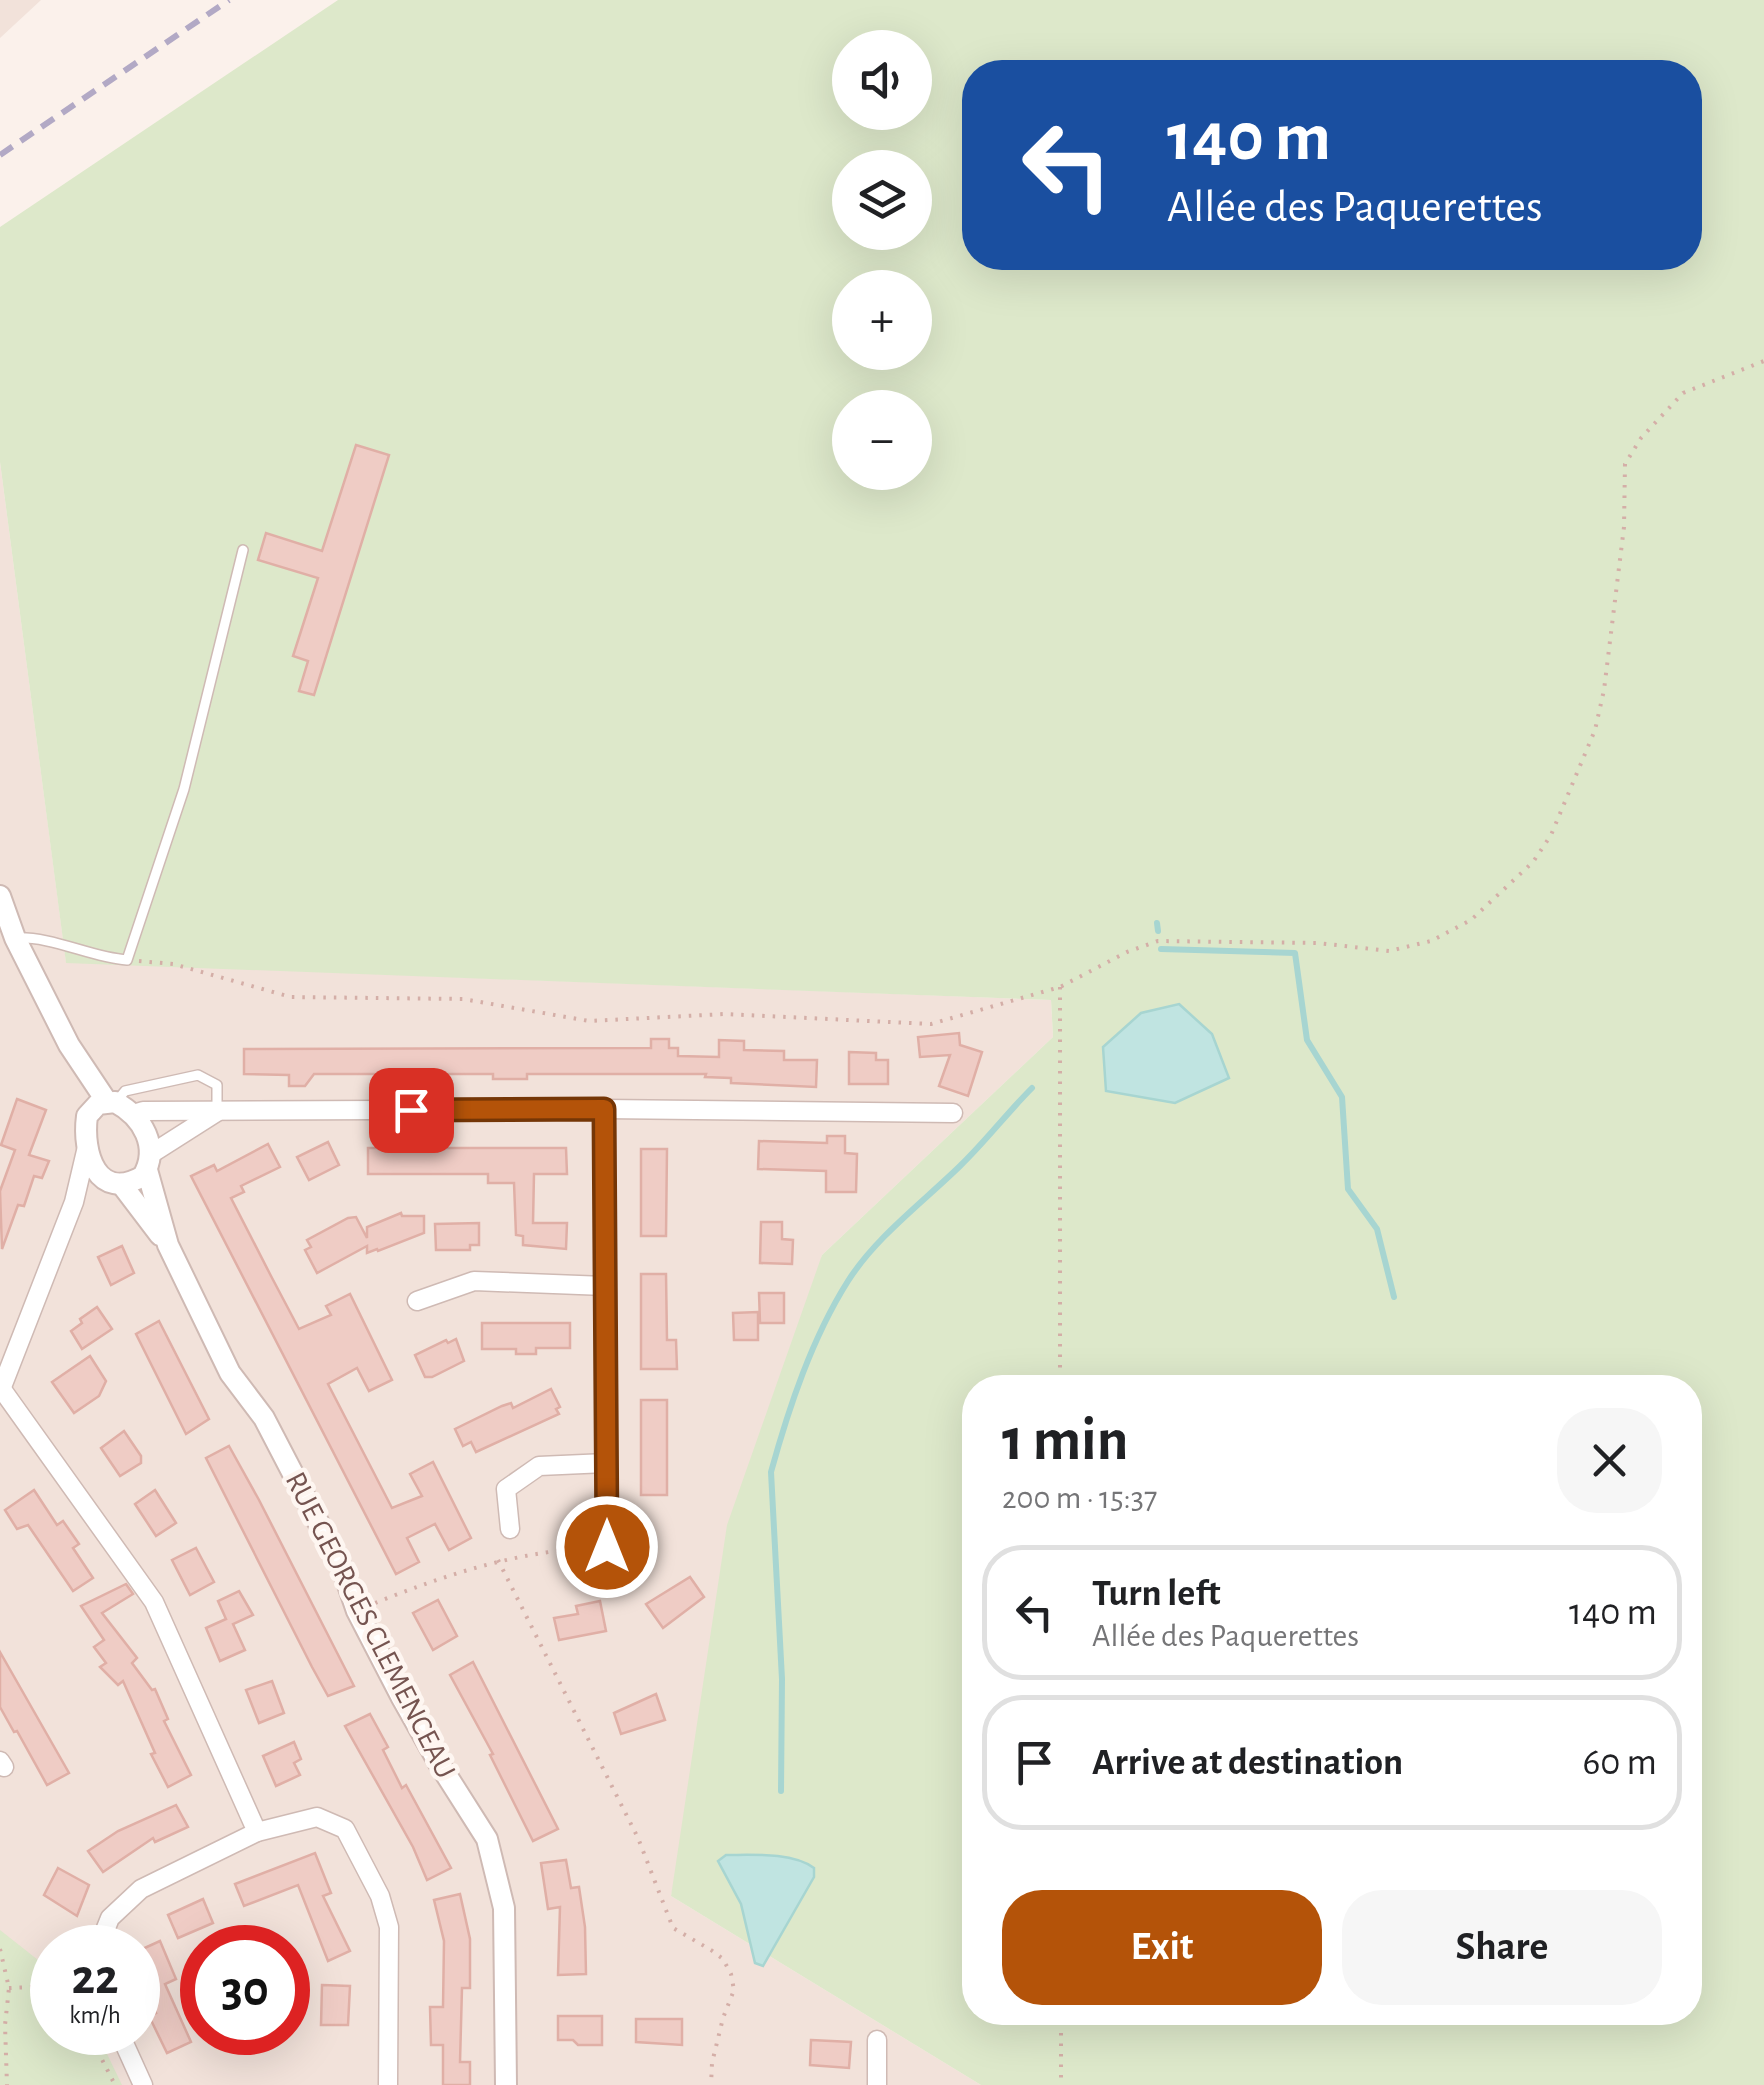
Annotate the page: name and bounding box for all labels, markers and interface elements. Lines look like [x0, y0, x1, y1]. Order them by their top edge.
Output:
map controls [832, 30, 932, 490]
button: sound [832, 30, 932, 130]
icon: left [1002, 100, 1132, 230]
text: 140 m [1167, 103, 1331, 173]
button: layers [832, 150, 932, 250]
text: Allée des Paquerettes [1167, 185, 1543, 230]
button: + [832, 270, 932, 370]
button: − [832, 390, 932, 490]
pin [369, 1068, 454, 1153]
icon: arrive [384, 1083, 439, 1138]
button: close [1557, 1408, 1662, 1513]
text: 1 min [1002, 1411, 1128, 1471]
street label: RUE GEORGES CLEMENCEAU [280, 1467, 461, 1784]
text: 200 m · 15:37 [1002, 1482, 1157, 1514]
position arrow [555, 1495, 659, 1599]
text: Turn left [1092, 1575, 1220, 1613]
icon: left [1007, 1585, 1062, 1640]
text: 140 m [1569, 1594, 1657, 1632]
text: Allée des Paquerettes [1092, 1620, 1359, 1652]
icon: arrive [1007, 1735, 1062, 1790]
text: Arrive at destination [1092, 1744, 1403, 1782]
text: 60 m [1582, 1744, 1657, 1782]
button: Exit [1002, 1890, 1322, 2005]
button: Share [1342, 1890, 1662, 2005]
speed limit sign: 30 [180, 1925, 310, 2055]
text: 22 [71, 1953, 119, 2003]
text: km/h [69, 2003, 121, 2028]

